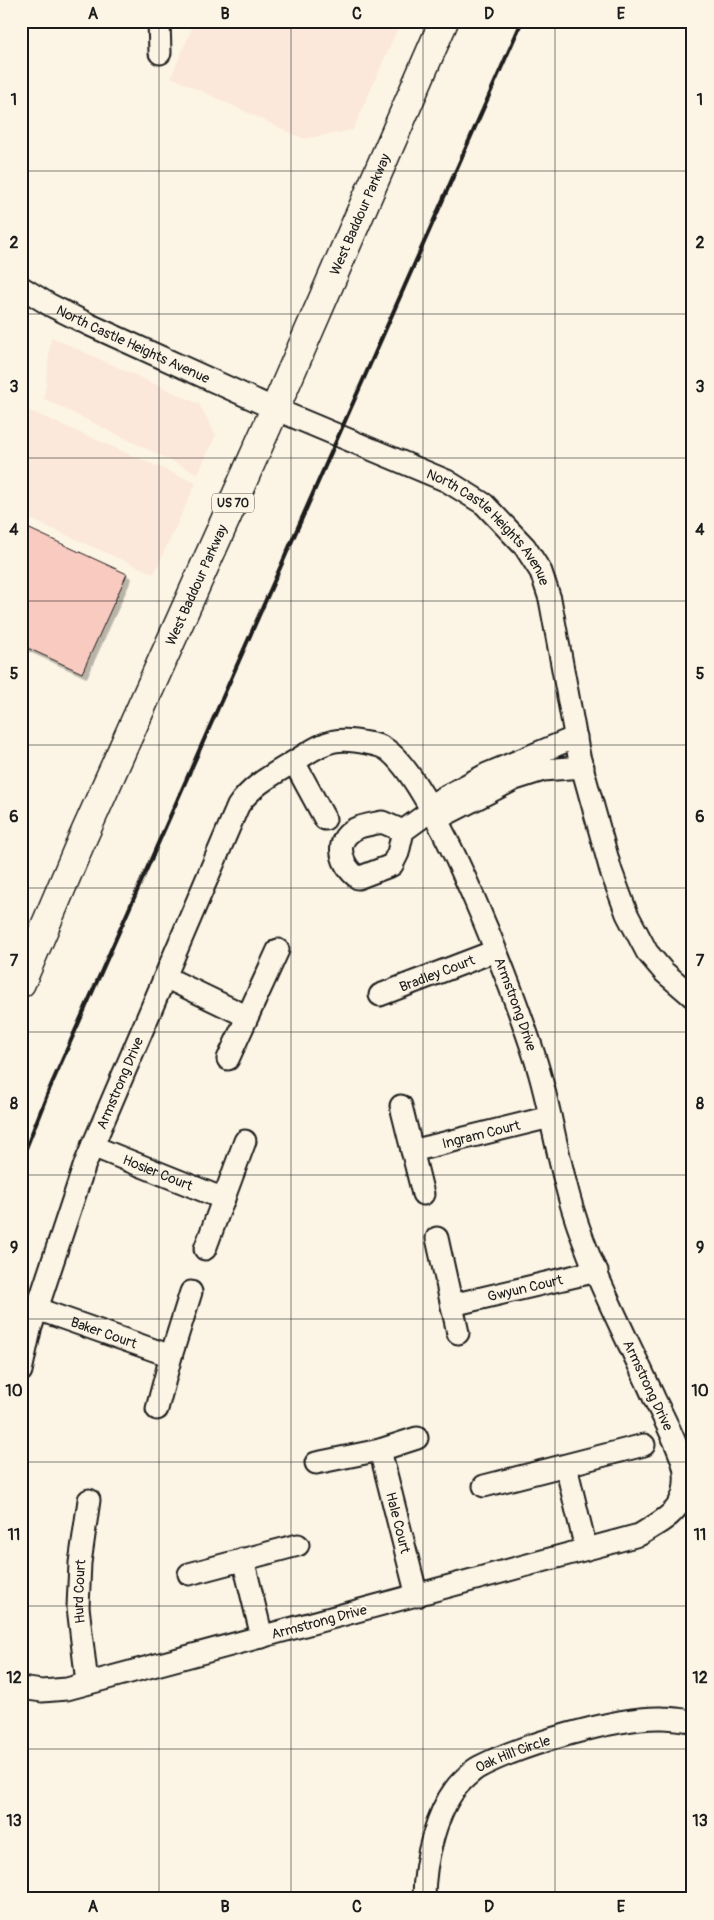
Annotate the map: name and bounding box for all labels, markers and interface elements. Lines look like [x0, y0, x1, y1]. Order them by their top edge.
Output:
text: A [88, 4, 99, 24]
text: B [220, 4, 230, 24]
text: C [352, 4, 362, 24]
text: D [484, 4, 494, 24]
text: E [617, 4, 626, 24]
text: 1 [11, 90, 17, 110]
text: 1 [697, 90, 703, 110]
street label: West Baddour Parkway [326, 151, 394, 278]
text: 2 [10, 233, 19, 253]
text: 2 [696, 233, 705, 253]
street label: North Castle Heights Avenue [54, 301, 213, 387]
text: 3 [10, 377, 19, 397]
text: 3 [696, 377, 705, 397]
street label: North Castle Heights Avenue [424, 465, 553, 588]
road number: US 70 [212, 493, 254, 512]
text: 4 [9, 520, 19, 540]
text: 4 [695, 520, 705, 540]
street label: West Baddour Parkway [162, 522, 231, 648]
text: 5 [10, 664, 19, 684]
text: 5 [696, 664, 705, 684]
text: 6 [9, 807, 19, 827]
text: 6 [695, 807, 705, 827]
text: 7 [10, 951, 19, 971]
street label: Bradley Court [397, 951, 477, 995]
text: 7 [696, 951, 705, 971]
street label: Armstrong Drive [491, 955, 541, 1053]
street label: Armstrong Drive [93, 1034, 147, 1131]
text: 8 [10, 1094, 18, 1114]
text: 8 [696, 1094, 704, 1114]
street label: Ingram Court [440, 1116, 522, 1152]
street label: Hosier Court [120, 1151, 196, 1194]
text: 9 [10, 1238, 18, 1258]
text: 9 [696, 1238, 704, 1258]
street label: Gwyun Court [486, 1271, 565, 1305]
street label: Baker Court [69, 1313, 140, 1352]
street label: Armstrong Drive [620, 1337, 677, 1433]
text: 10 [5, 1381, 23, 1401]
text: 10 [691, 1381, 709, 1401]
street label: Hale Court [383, 1490, 414, 1555]
text: 11 [8, 1525, 20, 1545]
text: 11 [694, 1525, 706, 1545]
street label: Hurd Court [69, 1558, 89, 1625]
street label: Armstrong Drive [269, 1601, 369, 1643]
text: 12 [6, 1668, 22, 1688]
text: 12 [692, 1668, 708, 1688]
street label: Oak Hill Circle [472, 1731, 552, 1776]
text: 13 [6, 1811, 22, 1831]
text: 13 [692, 1811, 708, 1831]
text: A [88, 1897, 99, 1917]
text: B [220, 1897, 230, 1917]
text: C [352, 1897, 362, 1917]
text: D [484, 1897, 494, 1917]
text: E [617, 1897, 626, 1917]

